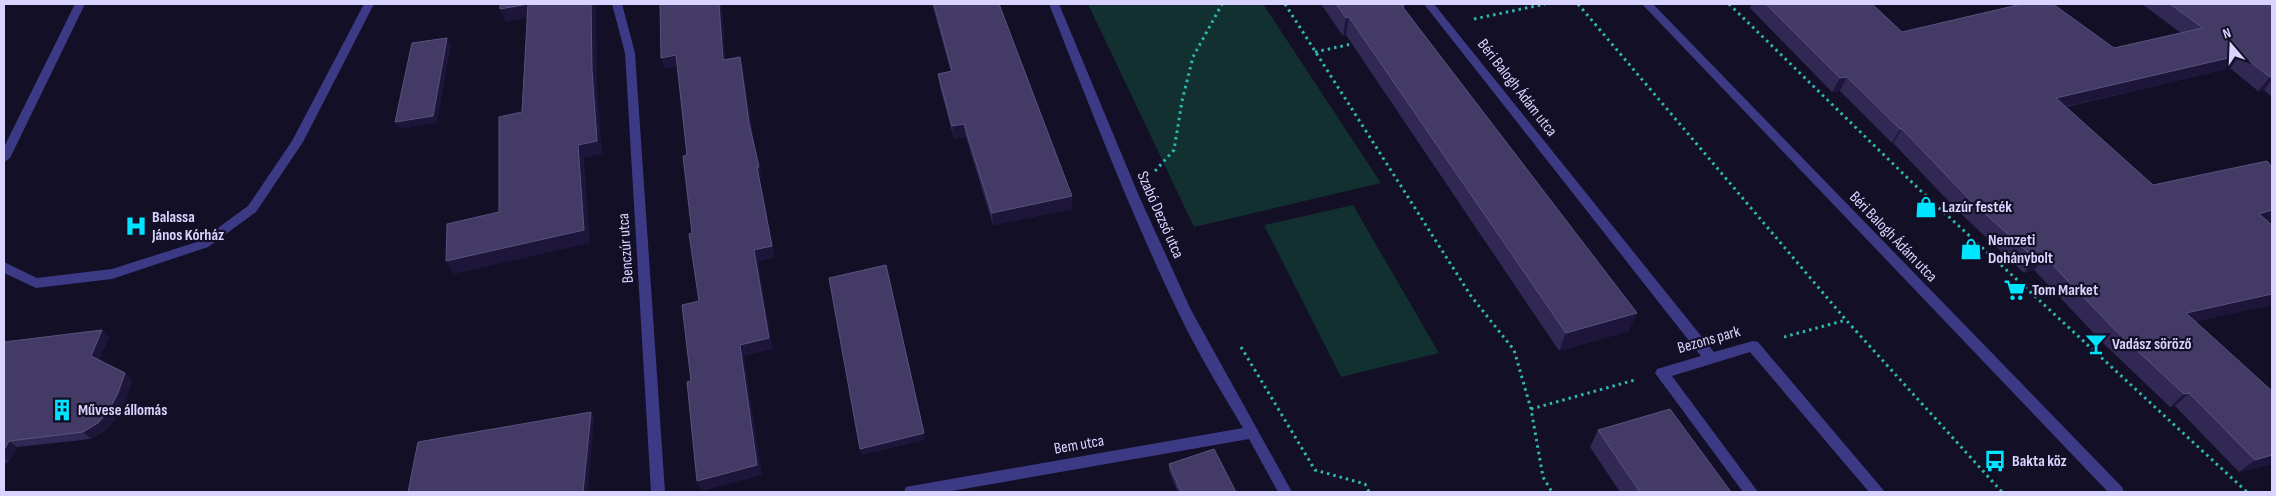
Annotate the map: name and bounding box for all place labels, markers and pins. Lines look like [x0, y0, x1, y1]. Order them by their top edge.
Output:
shop icon: Lazúr festék [1913, 194, 1939, 220]
place label: Lazúr festék [1942, 198, 2012, 217]
place label: Balassa János Kórház [151, 208, 224, 245]
hospital icon: Balassa János Kórház [123, 213, 149, 239]
place label: Nemzeti Dohánybolt [1988, 231, 2053, 268]
shop icon: Nemzeti Dohánybolt [1958, 236, 1984, 262]
supermarket icon: Tom Market [2002, 277, 2028, 303]
place label: Tom Market [2032, 281, 2098, 300]
bar icon: Vadász söröző [2083, 331, 2109, 357]
place label: Vadász söröző [2112, 335, 2192, 354]
building icon: Művese állomás [49, 397, 75, 423]
place label: Művese állomás [78, 401, 167, 420]
bus stop icon: Bakta köz [1982, 448, 2008, 474]
place label: Bakta köz [2012, 452, 2067, 471]

